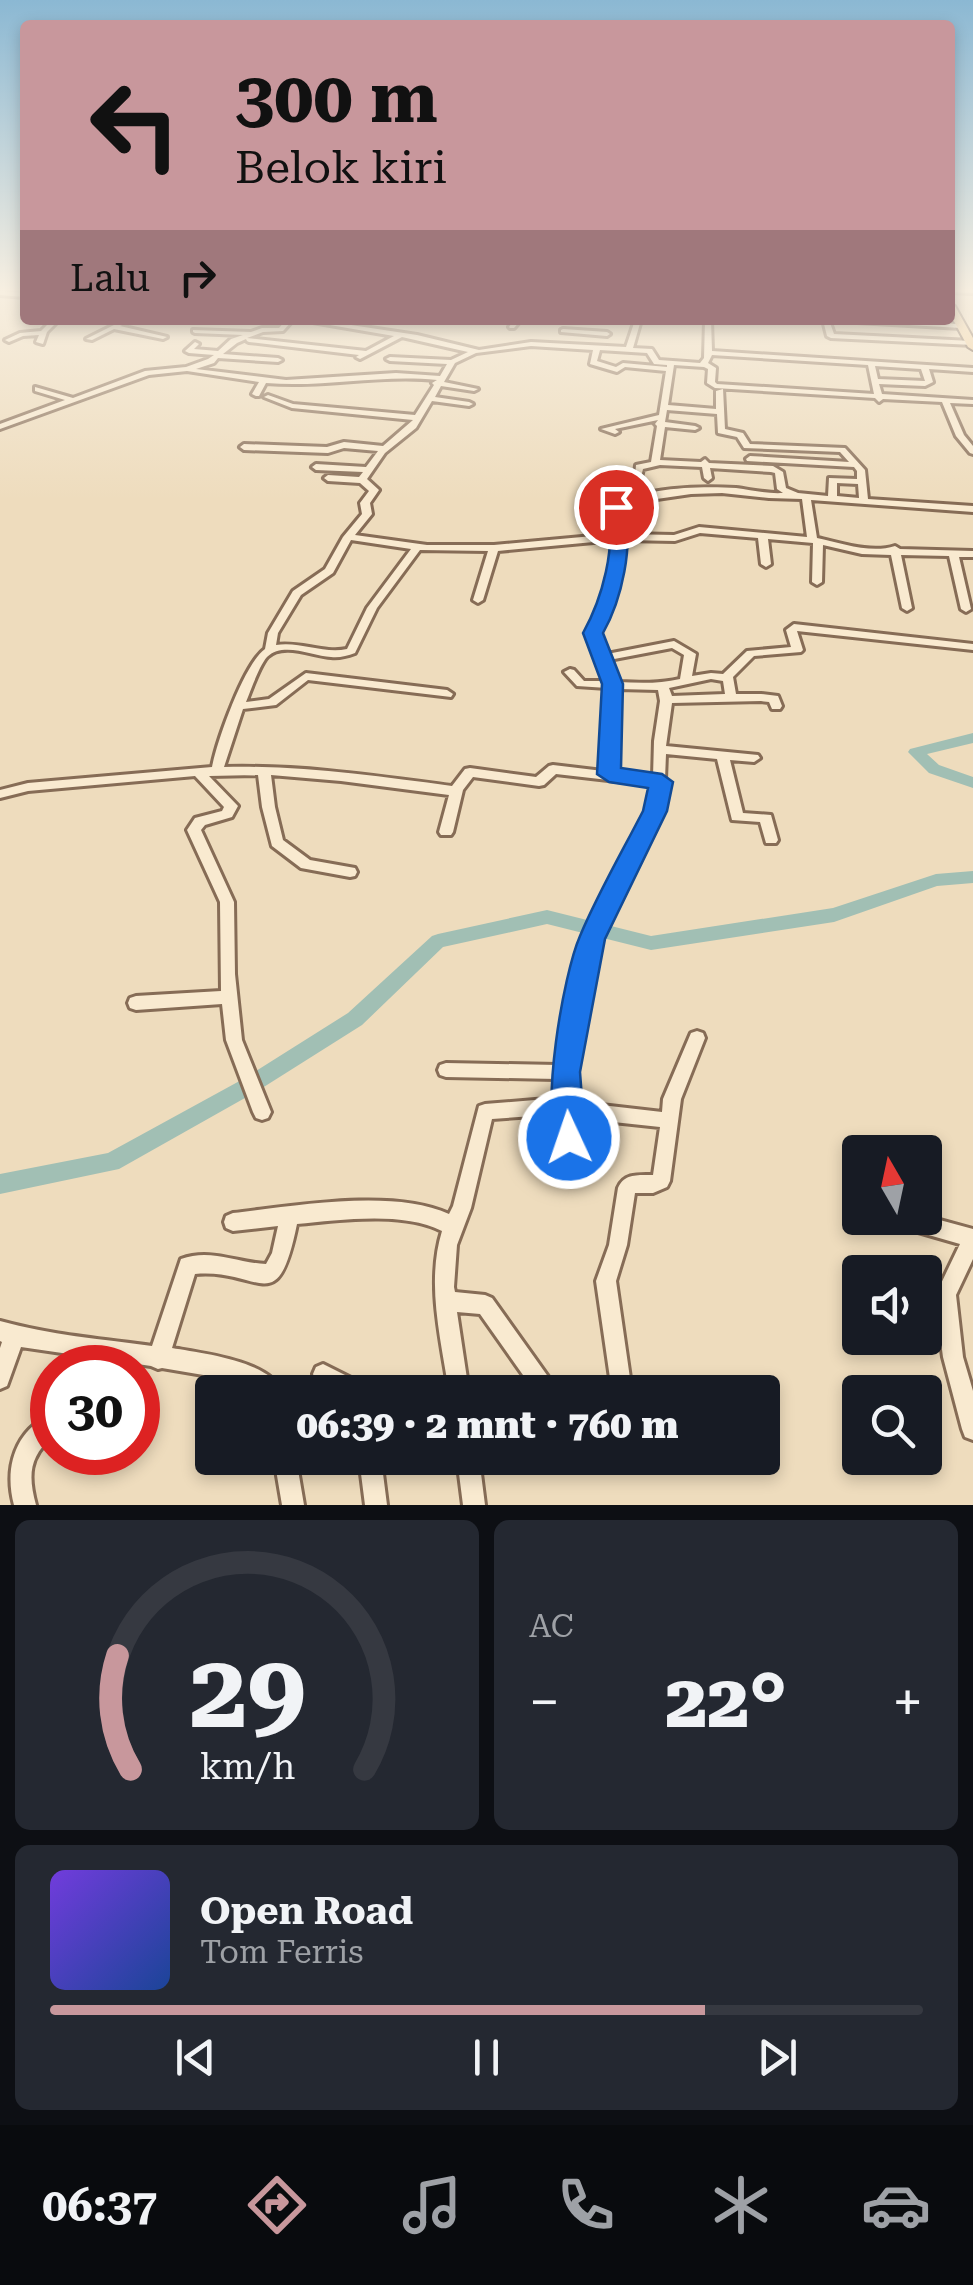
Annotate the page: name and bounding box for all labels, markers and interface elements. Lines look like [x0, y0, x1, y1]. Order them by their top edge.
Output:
text: 300 m [235, 57, 438, 139]
icon: left [70, 60, 200, 190]
text: Belok kiri [235, 141, 447, 194]
icon: right [170, 250, 225, 305]
text: Lalu [70, 256, 150, 300]
pin [574, 465, 659, 550]
icon: arrive [589, 480, 644, 535]
position arrow [517, 1086, 621, 1190]
north arrow [842, 1135, 942, 1235]
map controls [842, 1135, 942, 1475]
button: sound [842, 1255, 942, 1355]
speed limit sign: 30 [30, 1345, 160, 1475]
button: search [842, 1375, 942, 1475]
text: 06:39 · 2 mnt · 760 m [296, 1403, 679, 1447]
text: AC [529, 1607, 574, 1645]
text: 29 [189, 1631, 305, 1752]
text: 22° [665, 1657, 787, 1745]
text: − [529, 1670, 560, 1734]
text: + [892, 1670, 923, 1734]
text: km/h [199, 1746, 295, 1788]
text: Open Road [200, 1889, 413, 1933]
text: Tom Ferris [200, 1933, 363, 1971]
icon: previous [168, 2030, 223, 2085]
icon: pause [459, 2030, 514, 2085]
icon: next [750, 2030, 805, 2085]
icon: directions [242, 2170, 312, 2240]
icon: music [397, 2170, 467, 2240]
icon: phone [551, 2170, 621, 2240]
icon: climate [706, 2170, 776, 2240]
icon: car [861, 2170, 931, 2240]
text: 06:37 [42, 2179, 157, 2232]

